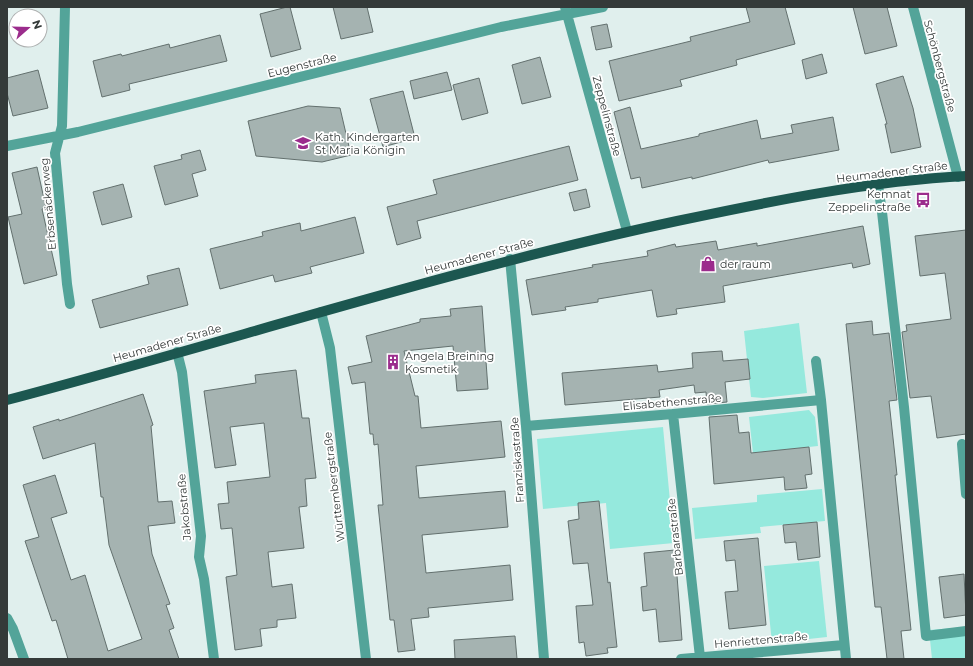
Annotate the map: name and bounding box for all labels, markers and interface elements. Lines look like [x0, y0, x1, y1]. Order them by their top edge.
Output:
north arrow [8, 8, 48, 48]
text: N [29, 18, 45, 31]
street label: Schönbergstraße [921, 18, 959, 114]
street label: Eugenstraße [266, 50, 338, 80]
street label: Zeppelinstraße [590, 74, 625, 158]
place label: Kath. Kindergarten St Maria Königin [315, 130, 420, 157]
school or university icon: Kath. Kindergarten St Maria Königin [294, 134, 312, 152]
street label: Erbsenäckerweg [37, 157, 59, 251]
street label: Heumadener Straße [835, 158, 949, 186]
place label: Kemnat Zeppelinstraße [828, 187, 912, 214]
bus stop icon: Kemnat Zeppelinstraße [914, 191, 932, 209]
street label: Heumadener Straße [423, 235, 535, 277]
shop icon: der raum [699, 255, 717, 273]
place label: der raum [720, 257, 771, 271]
street label: Heumadener Straße [111, 321, 223, 365]
place label: Angela Breining Kosmetik [405, 349, 494, 376]
building icon: Angela Breining Kosmetik [384, 353, 402, 371]
street label: Elisabethenstraße [622, 391, 723, 413]
street label: Franziskastraße [507, 416, 527, 503]
street label: Württembergstraße [320, 431, 348, 543]
street label: Jakobstraße [174, 473, 194, 542]
street label: Barbarastraße [664, 497, 686, 576]
street label: Henriettenstraße [714, 629, 809, 651]

